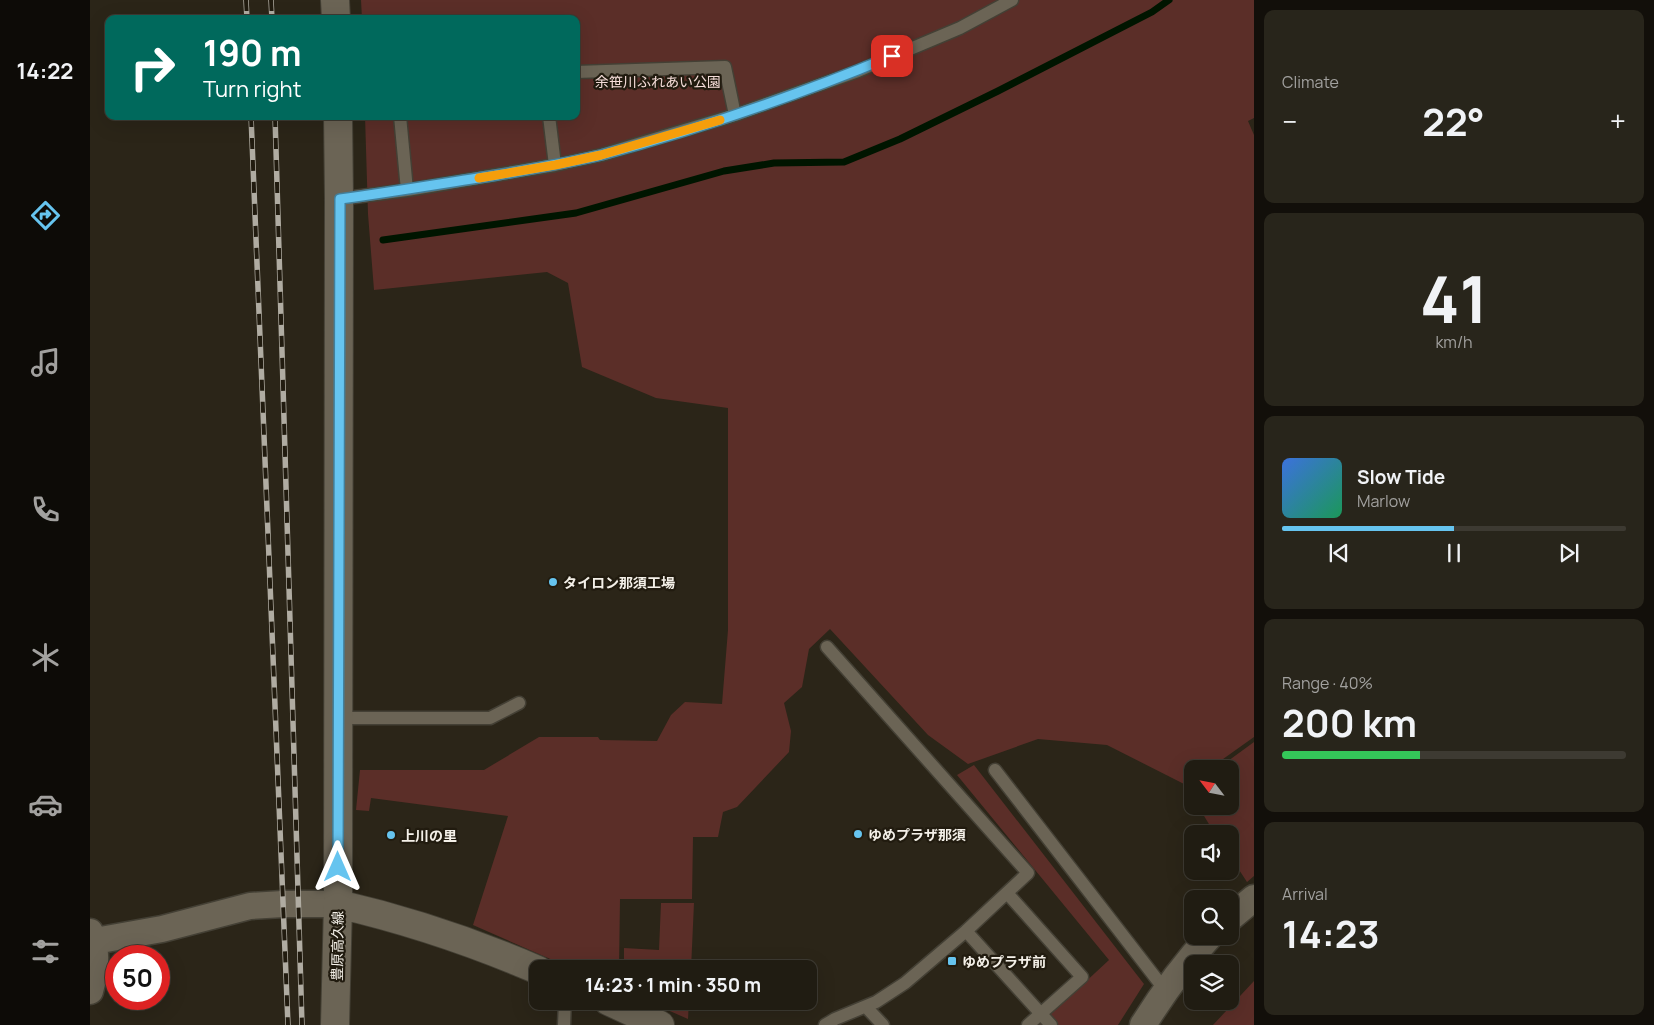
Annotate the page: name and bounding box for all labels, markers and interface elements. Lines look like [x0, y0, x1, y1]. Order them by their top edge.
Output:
text: 190 m [203, 29, 302, 77]
icon: right [120, 35, 185, 100]
pin [871, 35, 913, 77]
icon: arrive [878, 42, 906, 70]
text: 14:22 [17, 56, 73, 86]
text: Climate [1282, 71, 1339, 93]
park label: 余笹川ふれあい公園 [595, 72, 721, 91]
text: Turn right [203, 74, 301, 104]
text: 22° [1422, 95, 1485, 147]
text: − [1282, 102, 1297, 140]
text: + [1610, 102, 1626, 140]
icon: directions [28, 198, 63, 233]
text: 41 [1420, 254, 1488, 343]
text: km/h [1435, 331, 1473, 353]
icon: music [28, 345, 63, 380]
text: Slow Tide [1357, 464, 1445, 490]
text: Marlow [1357, 490, 1410, 512]
icon: phone [28, 492, 63, 527]
icon: previous [1325, 539, 1353, 567]
icon: pause [1440, 539, 1468, 567]
icon: next [1555, 539, 1583, 567]
place label: タイロン那須工場 [563, 573, 675, 592]
marker: タイロン那須工場 [547, 576, 559, 588]
icon: climate [28, 640, 63, 675]
text: Range · 40% [1282, 672, 1373, 694]
text: 200 km [1282, 696, 1417, 748]
north arrow [1184, 760, 1239, 815]
map controls [1184, 760, 1239, 1010]
icon: car [28, 787, 63, 822]
place label: ゆめプラザ那須 [868, 825, 966, 844]
button: sound [1184, 825, 1239, 880]
place label: 上川の里 [401, 826, 457, 845]
marker: ゆめプラザ那須 [852, 828, 864, 840]
marker: 上川の里 [385, 829, 397, 841]
position arrow [311, 840, 363, 892]
text: Arrival [1282, 883, 1328, 905]
button: search [1184, 890, 1239, 945]
text: 14:23 [1282, 907, 1380, 959]
street label: 豊原高久線 [327, 911, 347, 981]
icon: filters [28, 934, 63, 969]
speed limit sign: 50 [105, 945, 170, 1010]
place label: ゆめプラザ前 [962, 952, 1046, 971]
marker: ゆめプラザ前 [946, 955, 958, 967]
button: layers [1184, 955, 1239, 1010]
text: 14:23 · 1 min · 350 m [585, 972, 761, 998]

